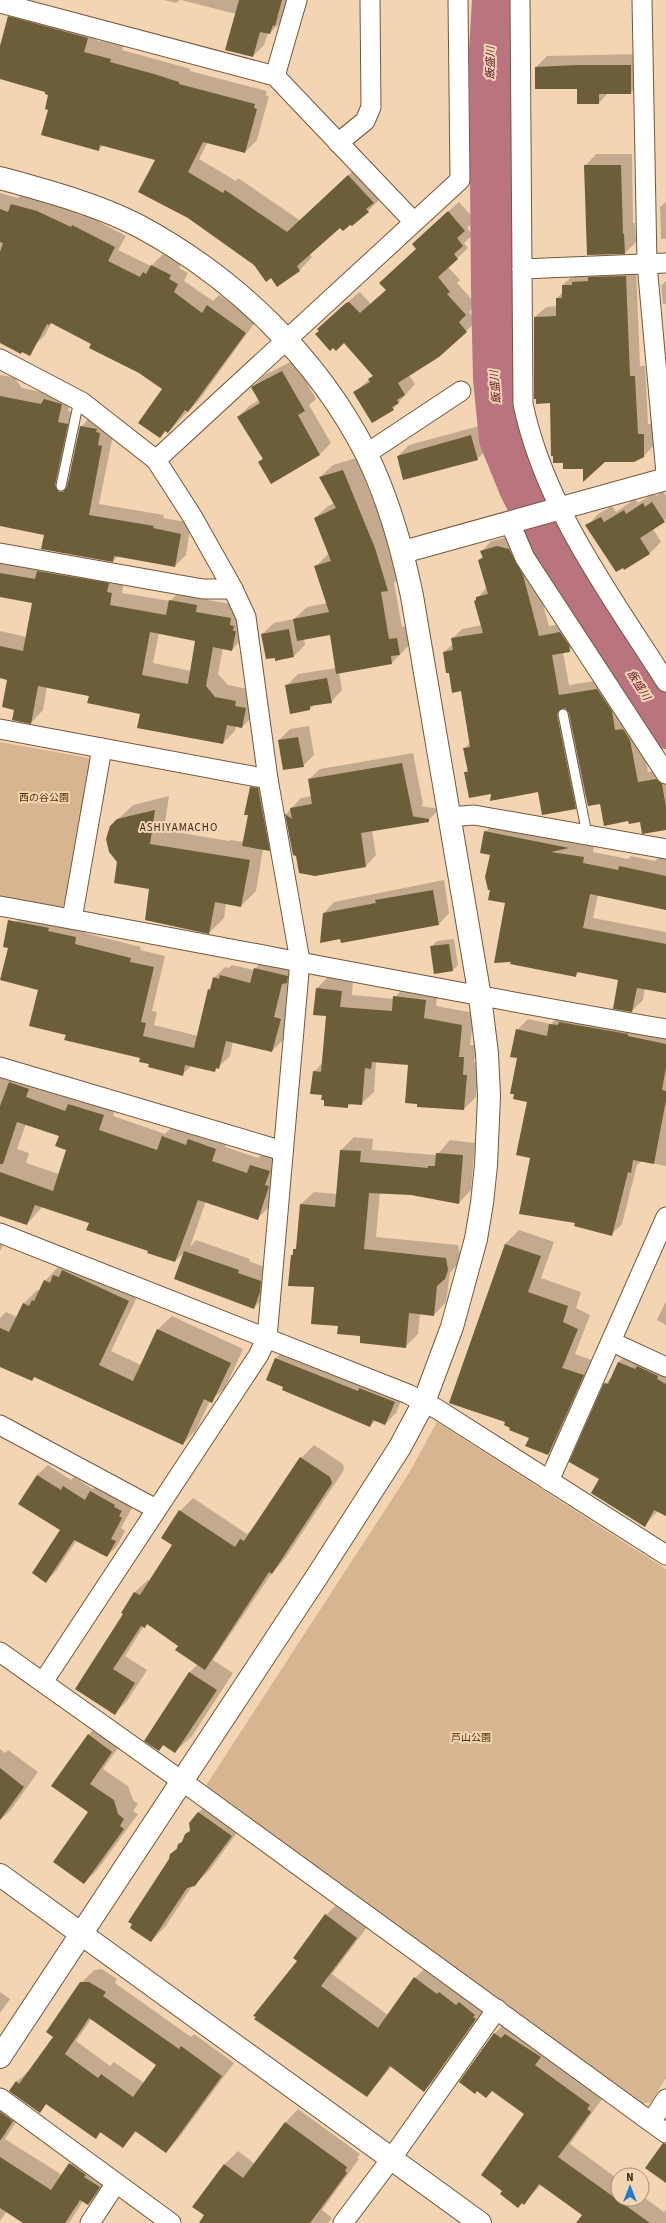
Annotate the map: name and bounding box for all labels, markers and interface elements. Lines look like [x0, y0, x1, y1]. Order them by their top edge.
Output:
water label: 飯盛川 [483, 45, 498, 80]
water label: 飯盛川 [487, 369, 504, 404]
water label: 飯盛川 [623, 667, 654, 704]
park label: 西の谷公園 [19, 791, 69, 805]
district label: ASHIYAMACHO [140, 820, 218, 835]
park label: 芦山公園 [451, 1731, 491, 1745]
north arrow [610, 2167, 650, 2207]
text: N [626, 2170, 634, 2185]

